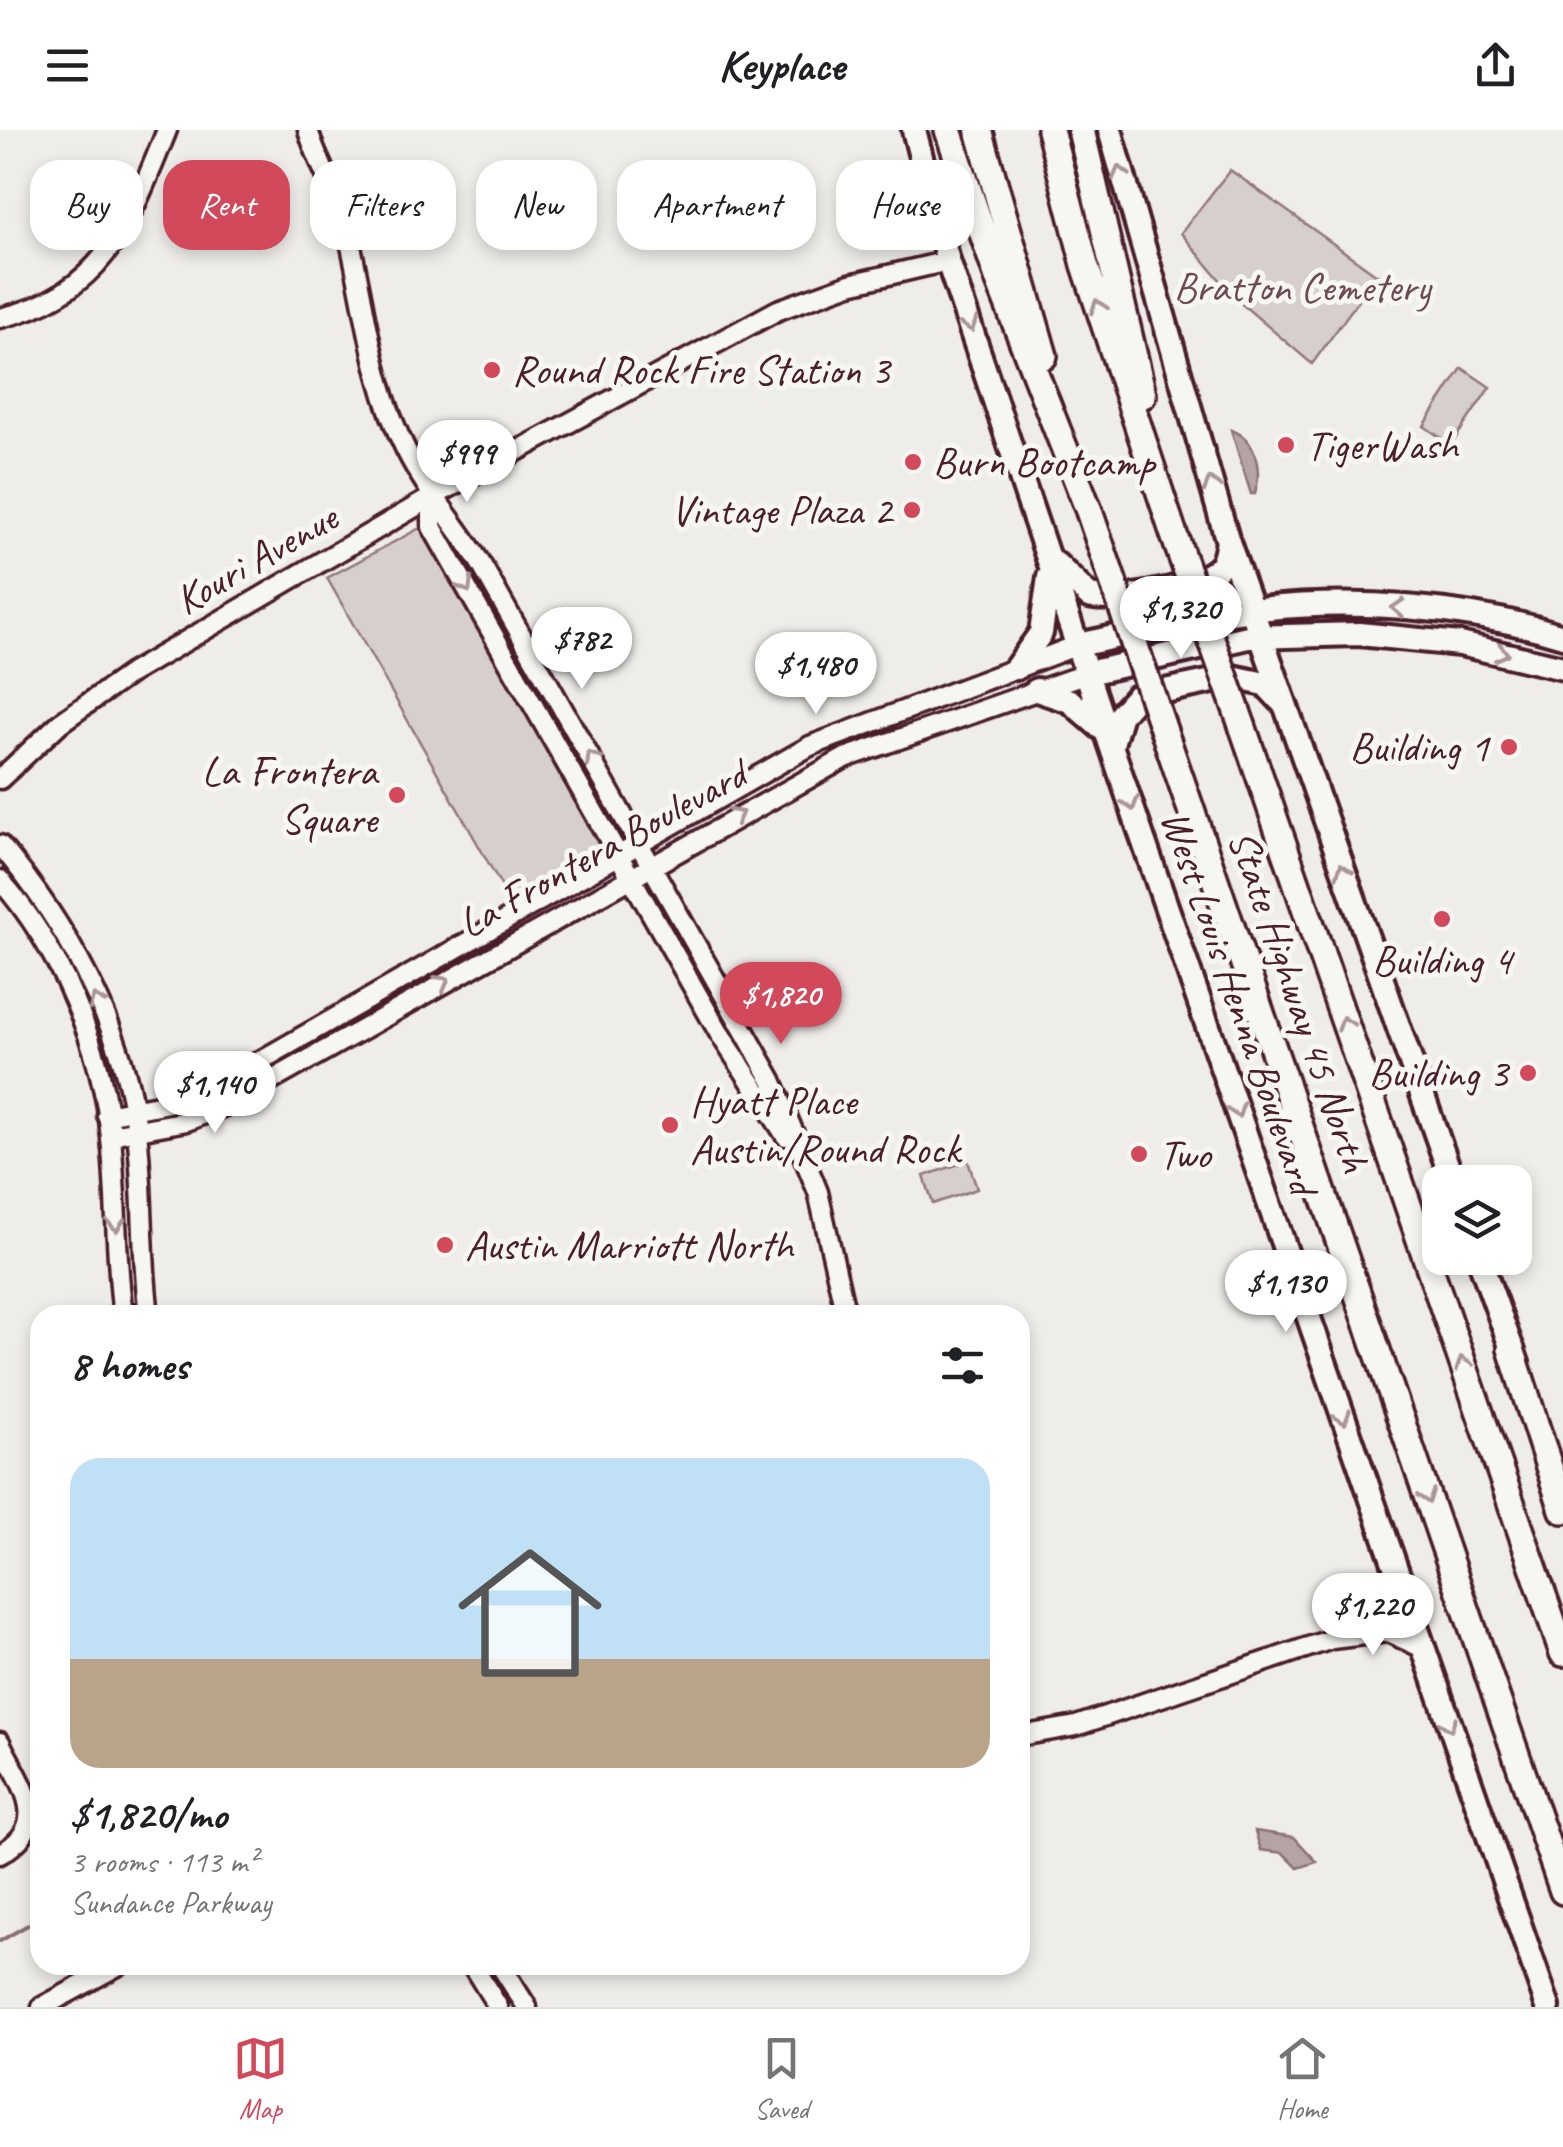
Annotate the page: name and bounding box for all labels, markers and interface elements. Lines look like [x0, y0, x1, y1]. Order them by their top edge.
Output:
text: Keyplace [718, 37, 845, 94]
icon: menu [40, 38, 95, 93]
icon: share [1468, 38, 1523, 93]
chip: Buy [30, 160, 143, 250]
chip: Rent [163, 160, 290, 250]
chip: Filters [310, 160, 456, 250]
chip: New [476, 160, 597, 250]
chip: Apartment [617, 160, 816, 250]
chip: House [836, 160, 974, 250]
one-way arrow [1111, 164, 1132, 181]
park label: Bratton Cemetery [1174, 261, 1433, 314]
one-way arrow [1090, 299, 1110, 316]
one-way arrow [958, 315, 979, 332]
place label: Round Rock Fire Station 3 [512, 344, 893, 397]
marker: Round Rock Fire Station 3 [481, 359, 503, 381]
place label: TigerWash [1306, 419, 1461, 472]
pin: $999 [408, 420, 526, 505]
text: $999 [439, 432, 495, 473]
marker: TigerWash [1275, 434, 1297, 456]
place label: Burn Bootcamp [933, 436, 1158, 489]
marker: Burn Bootcamp [902, 451, 924, 473]
one-way arrow [1202, 476, 1223, 493]
place label: Vintage Plaza 2 [671, 484, 895, 537]
street label: Kouri Avenue [165, 490, 349, 627]
marker: Vintage Plaza 2 [901, 499, 923, 521]
one-way arrow [454, 575, 473, 593]
pin: $1,320 [1100, 576, 1262, 661]
text: $1,320 [1142, 588, 1220, 629]
one-way arrow [1390, 598, 1406, 619]
pin: $782 [523, 607, 641, 692]
text: $782 [553, 619, 611, 660]
pin: $1,480 [735, 632, 897, 717]
one-way arrow [1493, 641, 1510, 662]
text: $1,480 [777, 644, 855, 685]
place label: Building 1 [1349, 721, 1491, 774]
marker: Building 1 [1498, 736, 1520, 758]
place label: La Frontera Square [202, 745, 380, 846]
street label: La Frontera Boulevard [449, 745, 761, 950]
one-way arrow [585, 751, 605, 769]
marker: La Frontera Square [386, 784, 408, 806]
one-way arrow [1119, 794, 1139, 811]
street label: West Louis Henna Boulevard [1148, 803, 1331, 1206]
one-way arrow [726, 808, 744, 828]
street label: State Highway 45 North [1216, 823, 1383, 1180]
one-way arrow [1334, 862, 1355, 879]
marker: Building 4 [1431, 908, 1453, 930]
place label: Building 4 [1372, 934, 1516, 987]
pin: $1,820 [700, 962, 862, 1047]
one-way arrow [432, 974, 450, 994]
text: $1,820 [742, 974, 820, 1015]
one-way arrow [88, 994, 108, 1012]
one-way arrow [1336, 1015, 1357, 1032]
place label: Building 3 [1368, 1047, 1511, 1100]
pin: $1,140 [134, 1051, 296, 1136]
marker: Building 3 [1517, 1062, 1539, 1084]
text: $1,140 [176, 1063, 254, 1104]
place label: Hyatt Place Austin/Round Rock [690, 1075, 964, 1176]
one-way arrow [1225, 1101, 1246, 1119]
marker: Hyatt Place Austin/Round Rock [659, 1114, 681, 1136]
place label: Two [1159, 1128, 1213, 1181]
marker: Two [1128, 1143, 1150, 1165]
map controls [1422, 1165, 1532, 1275]
button: layers [1422, 1165, 1532, 1275]
one-way arrow [105, 1218, 126, 1234]
place label: Austin Marriott North [465, 1219, 796, 1272]
marker: Austin Marriott North [434, 1234, 456, 1256]
pin: $1,130 [1205, 1250, 1367, 1335]
text: $1,130 [1247, 1262, 1325, 1303]
icon: filters [935, 1338, 990, 1393]
text: 8 homes [70, 1339, 189, 1392]
one-way arrow [1454, 1355, 1474, 1372]
one-way arrow [1331, 1409, 1351, 1426]
one-way arrow [1416, 1488, 1436, 1505]
icon: home [440, 1523, 620, 1703]
pin: $1,220 [1292, 1573, 1454, 1658]
text: $1,220 [1334, 1585, 1412, 1626]
one-way arrow [1437, 1716, 1458, 1733]
text: $1,820/mo [70, 1788, 227, 1841]
text: 3 rooms · 113 m² [70, 1841, 257, 1882]
text: Sundance Parkway [70, 1882, 272, 1923]
tab: Map [233, 2031, 288, 2126]
tab: Saved [754, 2031, 809, 2126]
tab: Home [1275, 2031, 1330, 2126]

